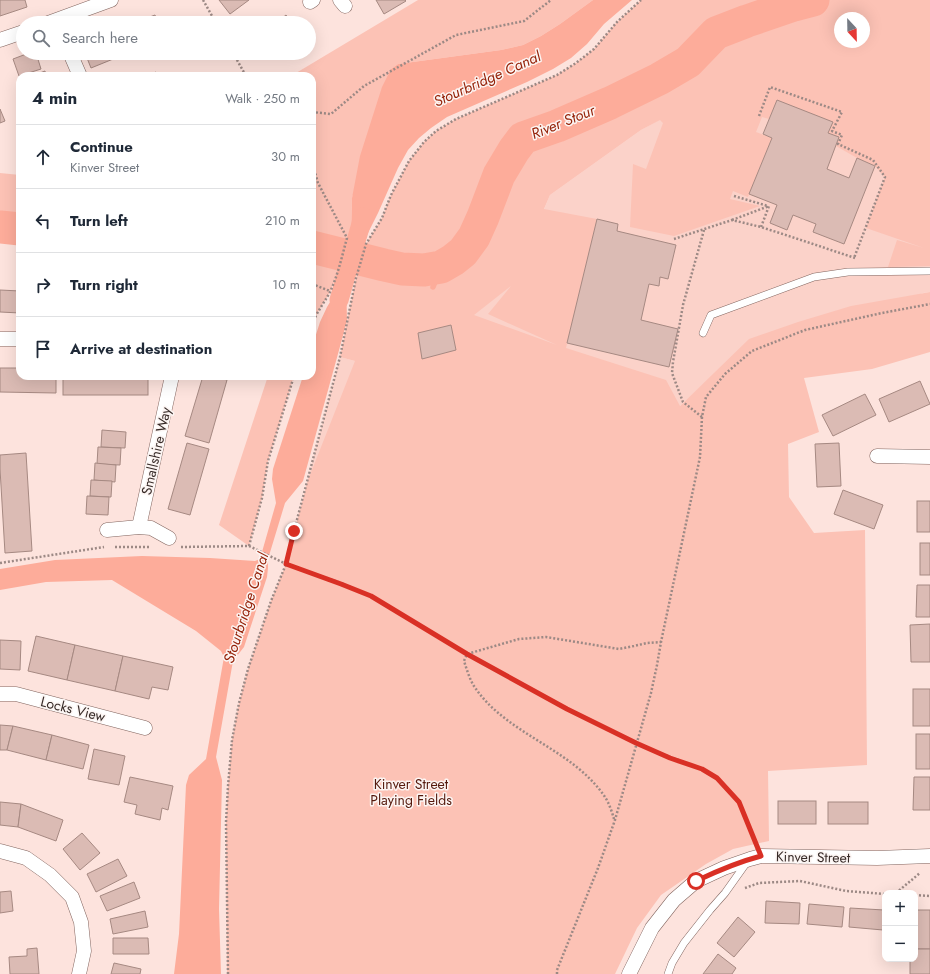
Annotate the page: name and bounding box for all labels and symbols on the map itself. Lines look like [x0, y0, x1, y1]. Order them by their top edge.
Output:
north arrow [834, 12, 870, 48]
water label: Stourbridge Canal [430, 45, 545, 112]
water label: River Stour [528, 99, 599, 145]
street label: Smallshire Way [136, 404, 176, 497]
route end [285, 522, 303, 540]
water label: Stourbridge Canal [218, 549, 274, 666]
street label: Locks View [39, 691, 108, 727]
park label: Kinver Street Playing Fields [370, 774, 452, 810]
street label: Kinver Street [776, 846, 851, 868]
route start [687, 872, 705, 890]

